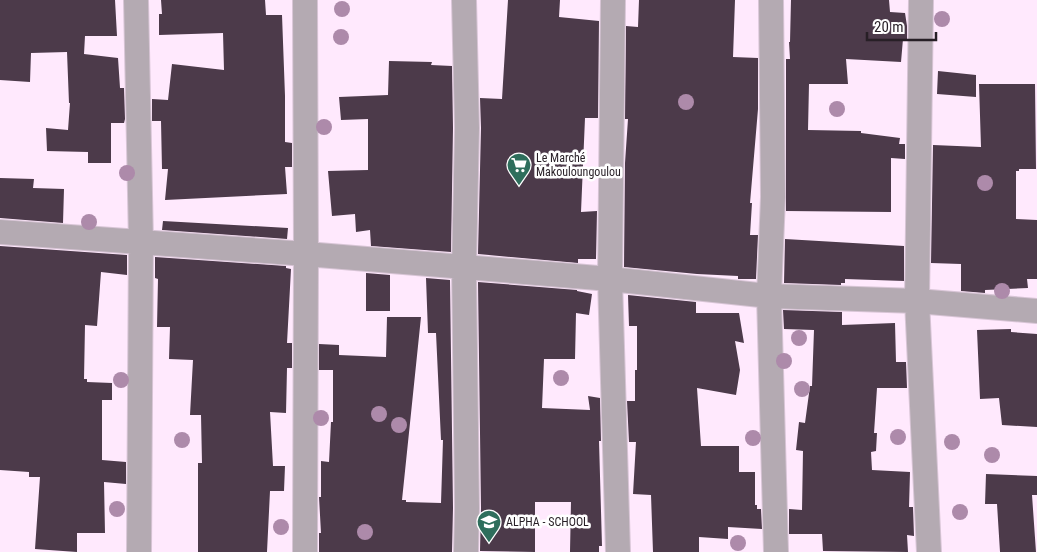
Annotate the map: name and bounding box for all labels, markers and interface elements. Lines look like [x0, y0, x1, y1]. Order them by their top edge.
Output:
scale bar [867, 10, 936, 42]
text: 20 m [874, 18, 904, 36]
place label: Le Marché Makouloungoulou [536, 151, 621, 179]
supermarket icon: Le Marché Makouloungoulou [506, 152, 532, 186]
school or university icon: ALPHA - SCHOOL [476, 509, 502, 543]
place label: ALPHA - SCHOOL [506, 515, 589, 529]

